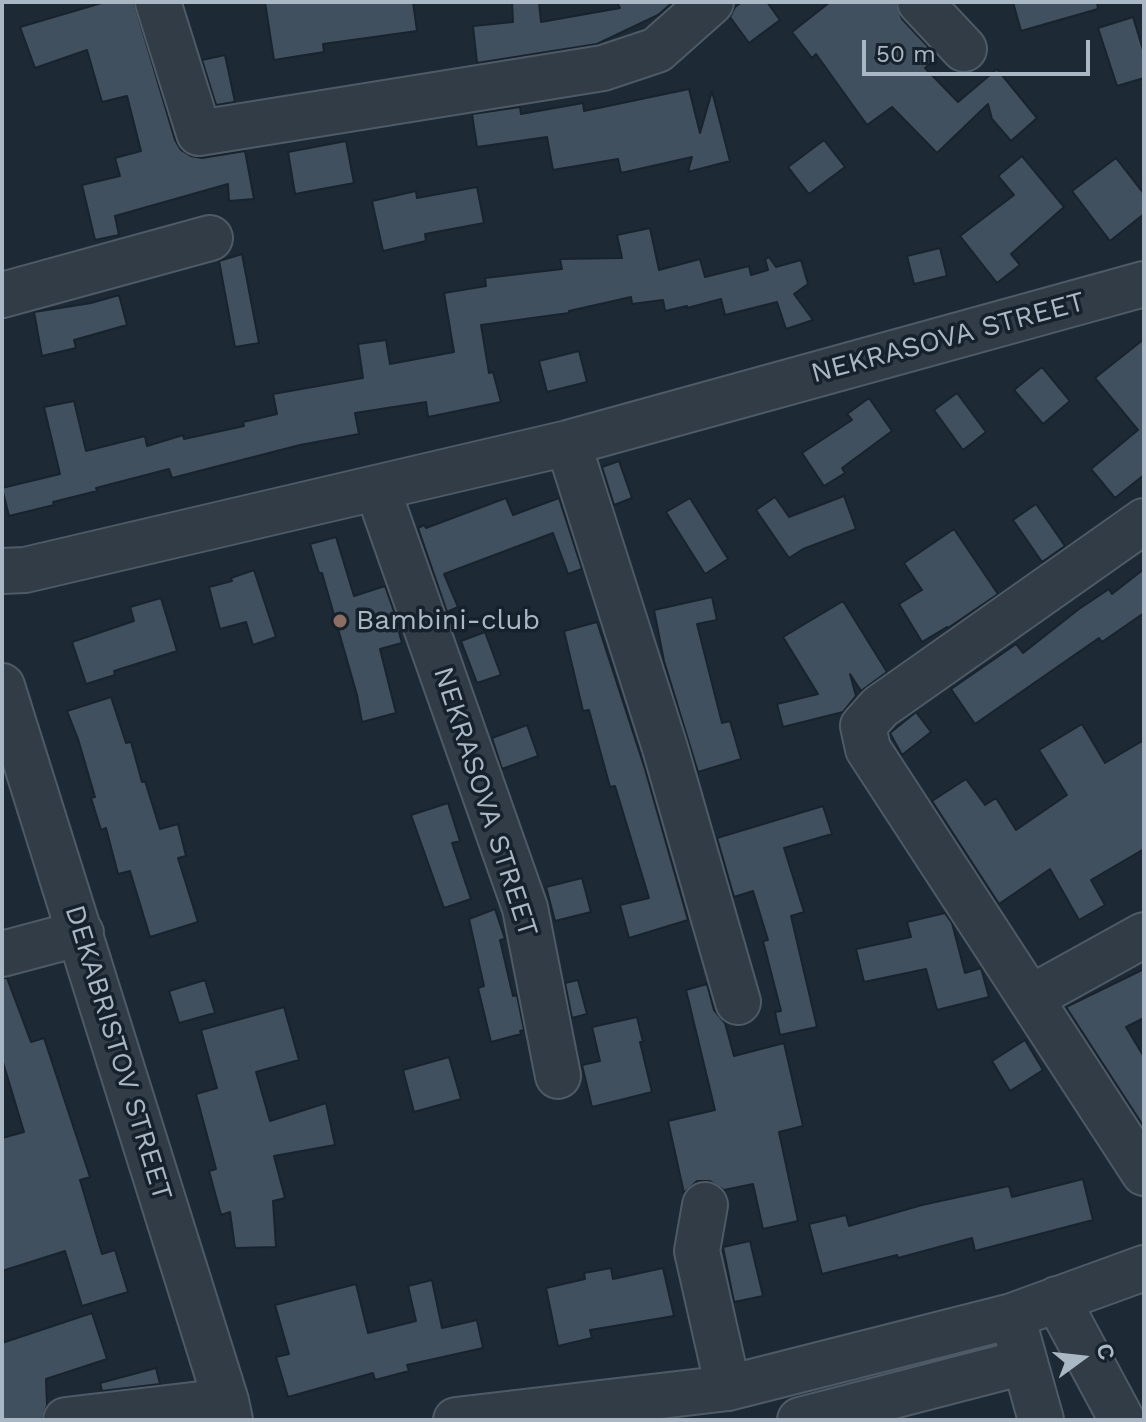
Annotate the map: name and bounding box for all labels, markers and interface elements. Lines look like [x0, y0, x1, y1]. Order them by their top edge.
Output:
scale bar [866, 24, 1094, 74]
text: 50 m [876, 40, 936, 68]
street label: NEKRASOVA STREET [808, 285, 1088, 391]
place label: Bambini-club [356, 604, 540, 638]
marker: Bambini-club [331, 612, 349, 630]
street label: NEKRASOVA STREET [425, 663, 545, 941]
street label: DEKABRISTOV STREET [57, 901, 179, 1205]
north arrow [1042, 1318, 1122, 1398]
text: С [1092, 1341, 1120, 1363]

